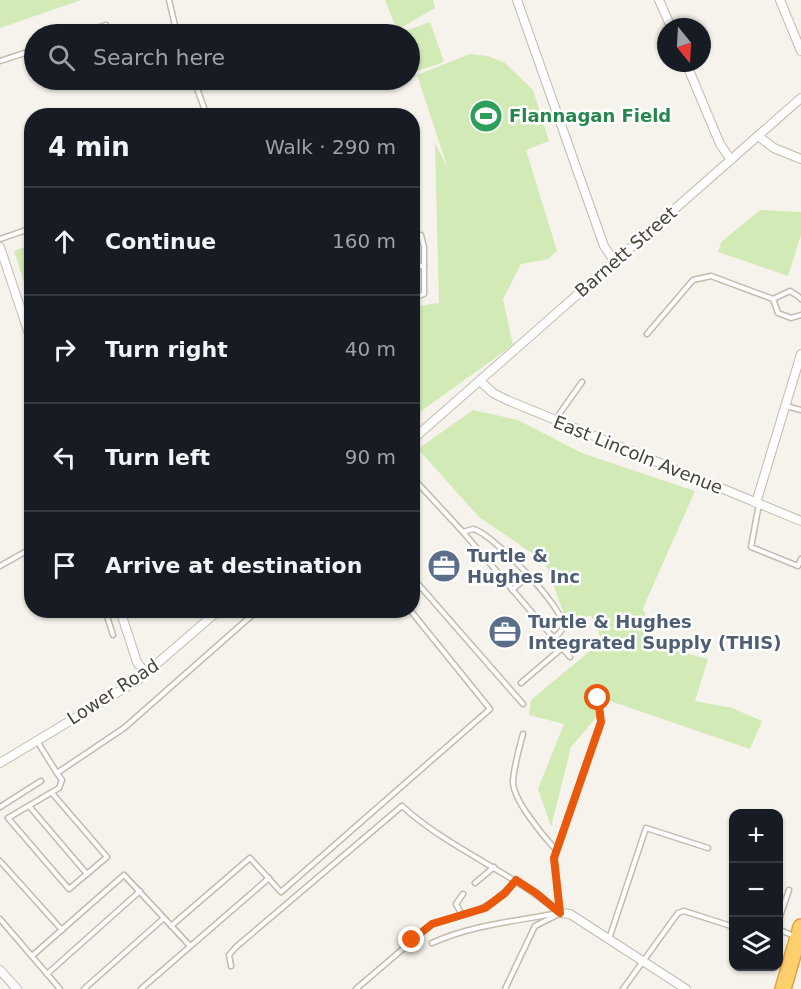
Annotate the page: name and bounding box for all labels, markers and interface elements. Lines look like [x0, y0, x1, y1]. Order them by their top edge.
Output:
north arrow [657, 18, 711, 72]
search box [24, 24, 420, 90]
icon: search [45, 41, 78, 74]
text: Search here [93, 45, 225, 70]
sports icon: Flannagan Field [468, 98, 504, 134]
place label: Flannagan Field [509, 105, 671, 126]
text: 4 min [48, 132, 130, 162]
text: Walk · 290 m [265, 135, 396, 159]
street label: Barnett Street [571, 202, 681, 301]
icon: ahead [48, 225, 81, 258]
text: Continue [105, 229, 216, 254]
text: 160 m [332, 229, 396, 253]
icon: right [48, 333, 81, 366]
text: Turn right [105, 337, 228, 362]
text: 40 m [345, 337, 396, 361]
street label: East Lincoln Avenue [550, 411, 726, 498]
icon: left [48, 441, 81, 474]
text: Turn left [105, 445, 210, 470]
text: 90 m [345, 445, 396, 469]
place label: Turtle & Hughes Inc [467, 545, 580, 587]
office icon: Turtle & Hughes Inc [426, 548, 462, 584]
icon: arrive [48, 549, 81, 582]
text: Arrive at destination [105, 553, 362, 578]
place label: Turtle & Hughes Integrated Supply (THIS) [528, 611, 781, 653]
office icon: Turtle & Hughes Integrated Supply (THIS) [487, 614, 523, 650]
street label: Lower Road [63, 654, 162, 729]
route start [584, 684, 610, 710]
map controls [729, 809, 783, 971]
button: + [729, 809, 783, 863]
button: − [729, 863, 783, 917]
button: layers [729, 917, 783, 971]
route end [398, 926, 424, 952]

